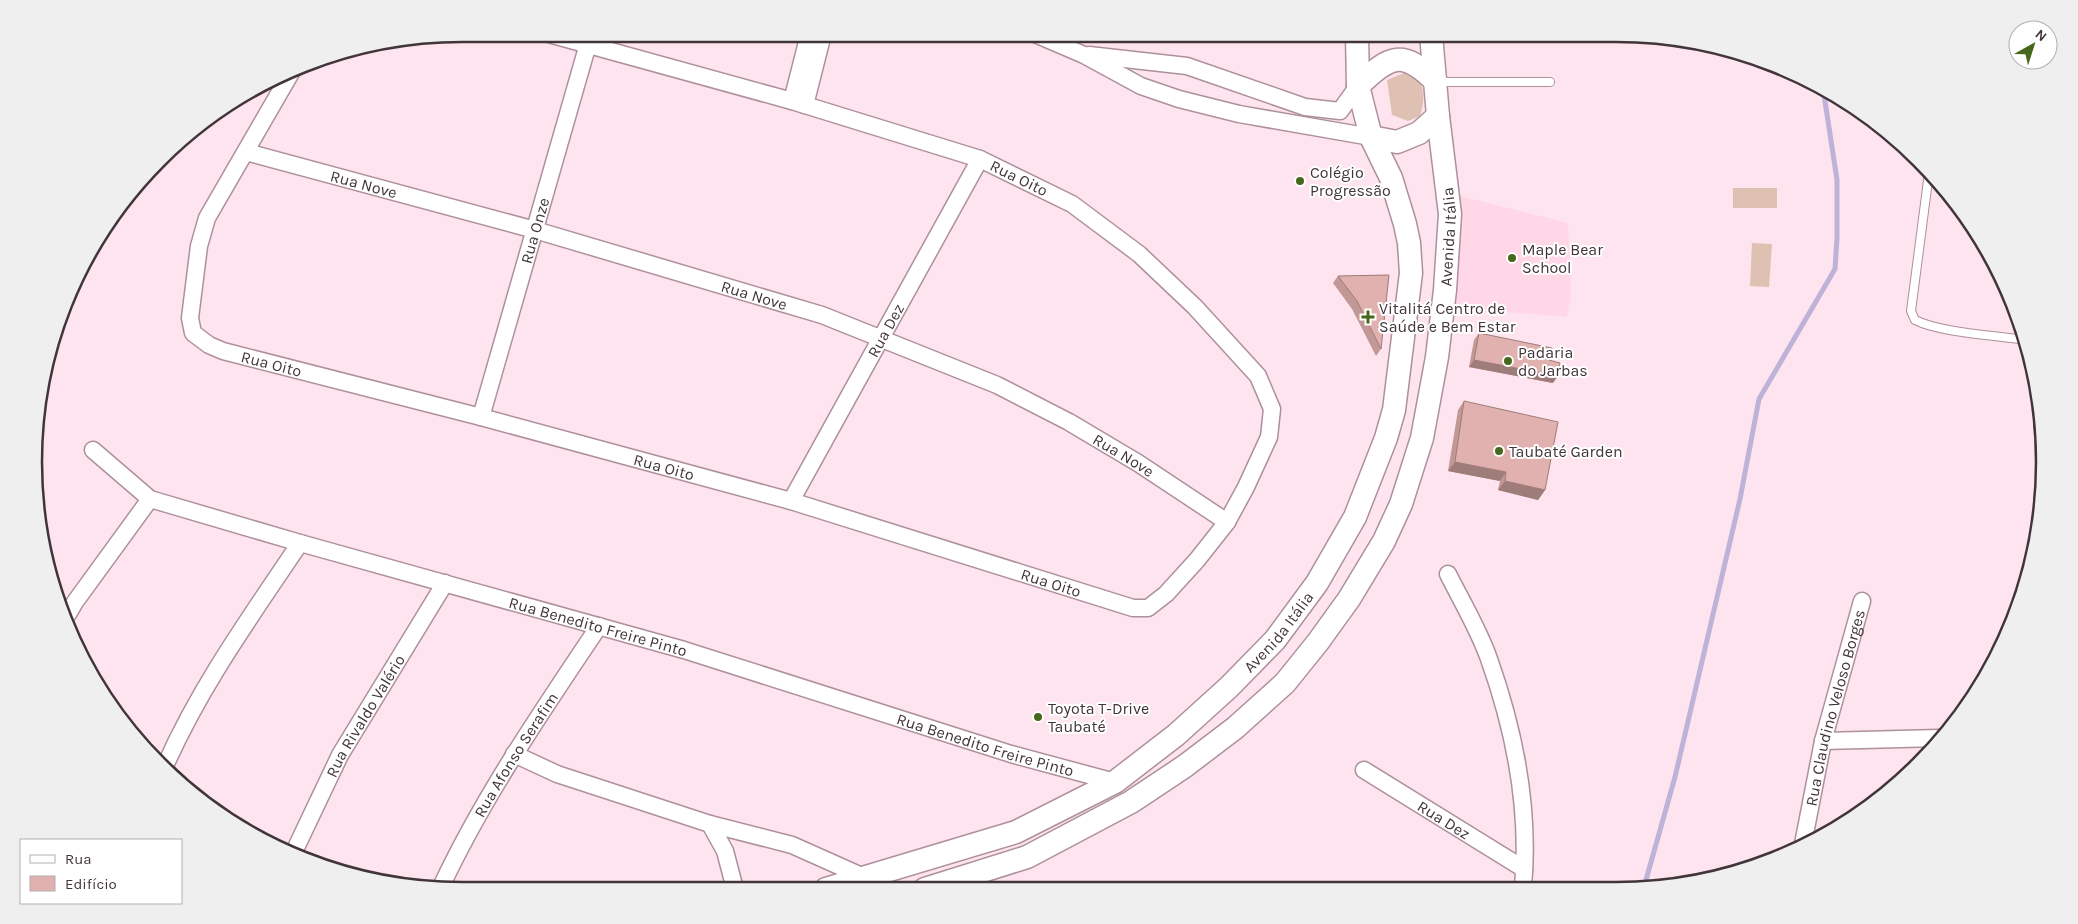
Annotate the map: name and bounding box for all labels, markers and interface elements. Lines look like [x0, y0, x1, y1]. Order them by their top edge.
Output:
north arrow [2008, 20, 2058, 70]
text: N [2032, 26, 2050, 45]
street label: Rua Oito [987, 156, 1051, 200]
place label: Colégio Progressão [1310, 163, 1391, 200]
street label: Rua Nove [328, 166, 399, 202]
marker: Colégio Progressão [1294, 175, 1306, 187]
street label: Avenida Itália [1436, 186, 1459, 287]
street label: Rua Onze [516, 195, 553, 266]
place label: Maple Bear School [1522, 240, 1603, 277]
marker: Maple Bear School [1506, 252, 1518, 264]
street label: Rua Nove [719, 276, 790, 314]
place label: Vitalitá Centro de Saúde e Bem Estar [1379, 299, 1516, 336]
street label: Rua Dez [863, 300, 908, 361]
marker: Vitalitá Centro de Saúde e Bem Estar [1361, 310, 1375, 324]
place label: Padaria do Jarbas [1518, 343, 1588, 380]
street label: Rua Oito [239, 346, 304, 380]
marker: Padaria do Jarbas [1502, 355, 1514, 367]
street label: Rua Nove [1090, 429, 1158, 481]
place label: Taubaté Garden [1509, 442, 1623, 461]
marker: Taubaté Garden [1493, 445, 1505, 457]
street label: Rua Oito [632, 449, 696, 484]
street label: Rua Oito [1019, 564, 1084, 601]
street label: Avenida Itália [1239, 588, 1317, 676]
street label: Rua Benedito Freire Pinto [507, 592, 689, 660]
street label: Rua Claudino Veloso Borges [1801, 607, 1869, 808]
street label: Rua Rivaldo Valério [321, 651, 409, 780]
street label: Rua Afonso Serafim [470, 689, 562, 821]
place label: Toyota T-Drive Taubaté [1048, 699, 1149, 736]
street label: Rua Benedito Freire Pinto [894, 709, 1076, 780]
marker: Toyota T-Drive Taubaté [1032, 711, 1044, 723]
street label: Rua Dez [1414, 796, 1474, 843]
legend [20, 839, 182, 904]
text: Rua [65, 850, 92, 868]
text: Edifício [65, 875, 117, 893]

